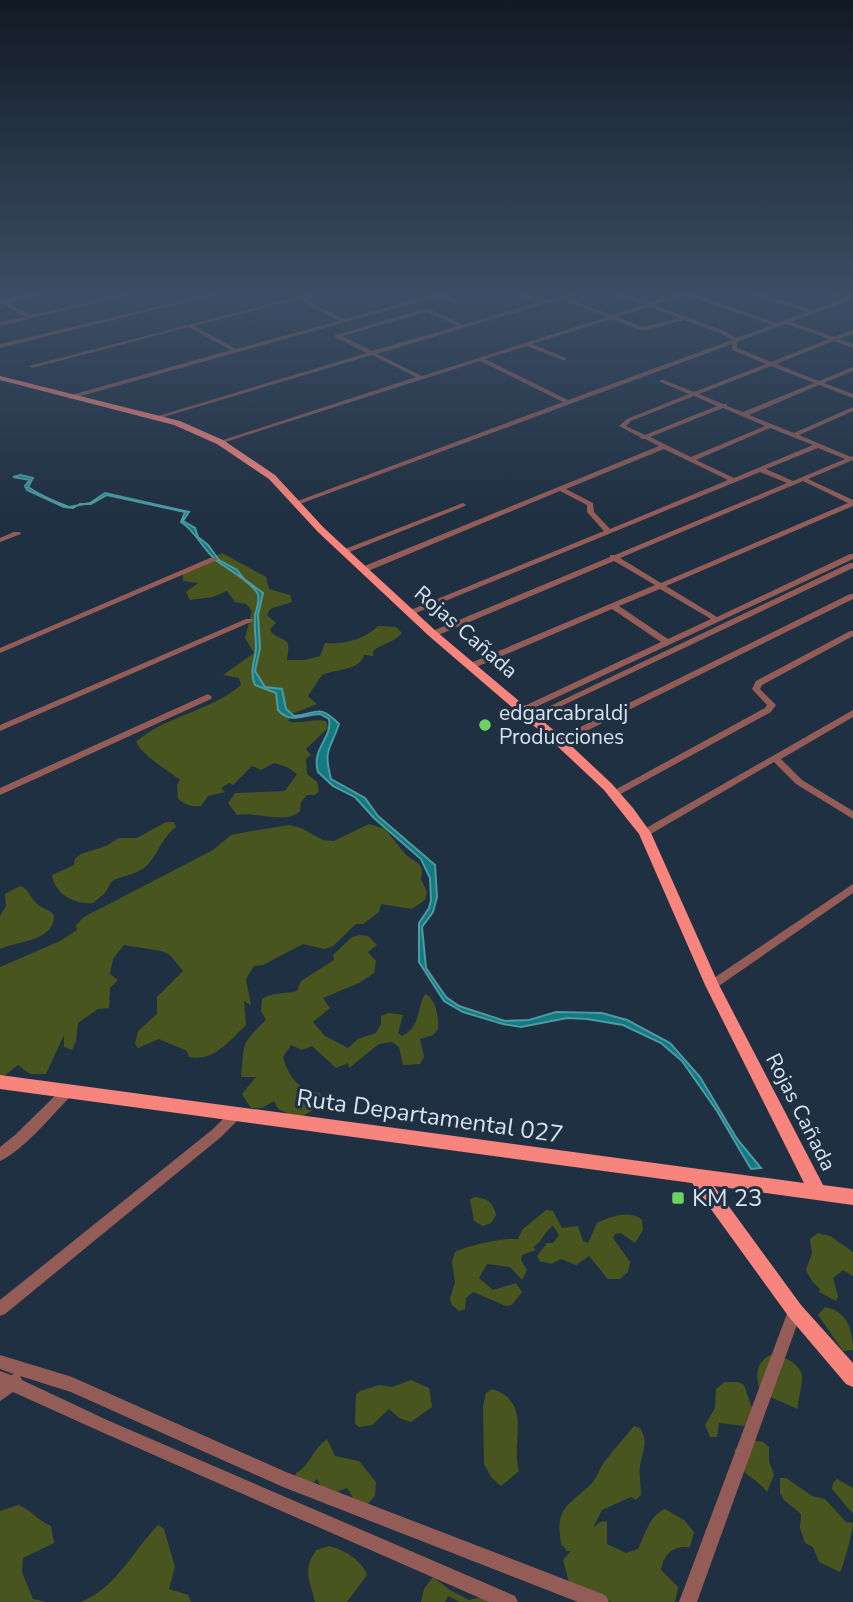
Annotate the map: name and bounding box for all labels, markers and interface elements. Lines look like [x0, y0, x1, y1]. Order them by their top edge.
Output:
street label: Rojas Cañada [408, 579, 524, 685]
place label: edgarcabraldj Producciones [499, 699, 628, 751]
marker: edgarcabraldj Producciones [477, 717, 493, 733]
street label: Rojas Cañada [759, 1048, 843, 1176]
street label: Ruta Departamental 027 [295, 1081, 565, 1151]
place label: KM 23 [692, 1182, 763, 1214]
marker: KM 23 [670, 1190, 686, 1206]

